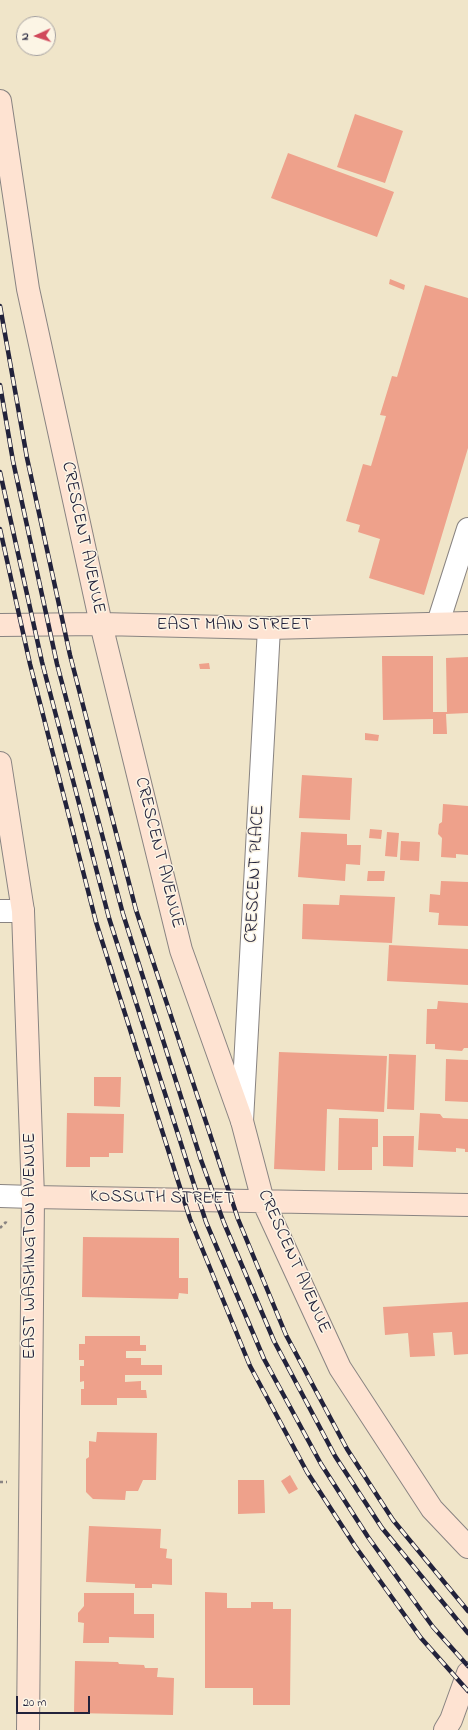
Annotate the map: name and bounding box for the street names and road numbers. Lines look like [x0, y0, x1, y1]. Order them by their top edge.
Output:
street label: CRESCENT AVENUE [55, 460, 109, 616]
street label: EAST MAIN STREET [156, 615, 312, 637]
street label: CRESCENT AVENUE [129, 775, 187, 931]
street label: CRESCENT PLACE [242, 805, 270, 943]
street label: EAST WASHINGTON AVENUE [20, 1133, 42, 1359]
street label: KOSSUTH STREET [90, 1187, 234, 1211]
street label: CRESCENT AVENUE [252, 1187, 334, 1337]

